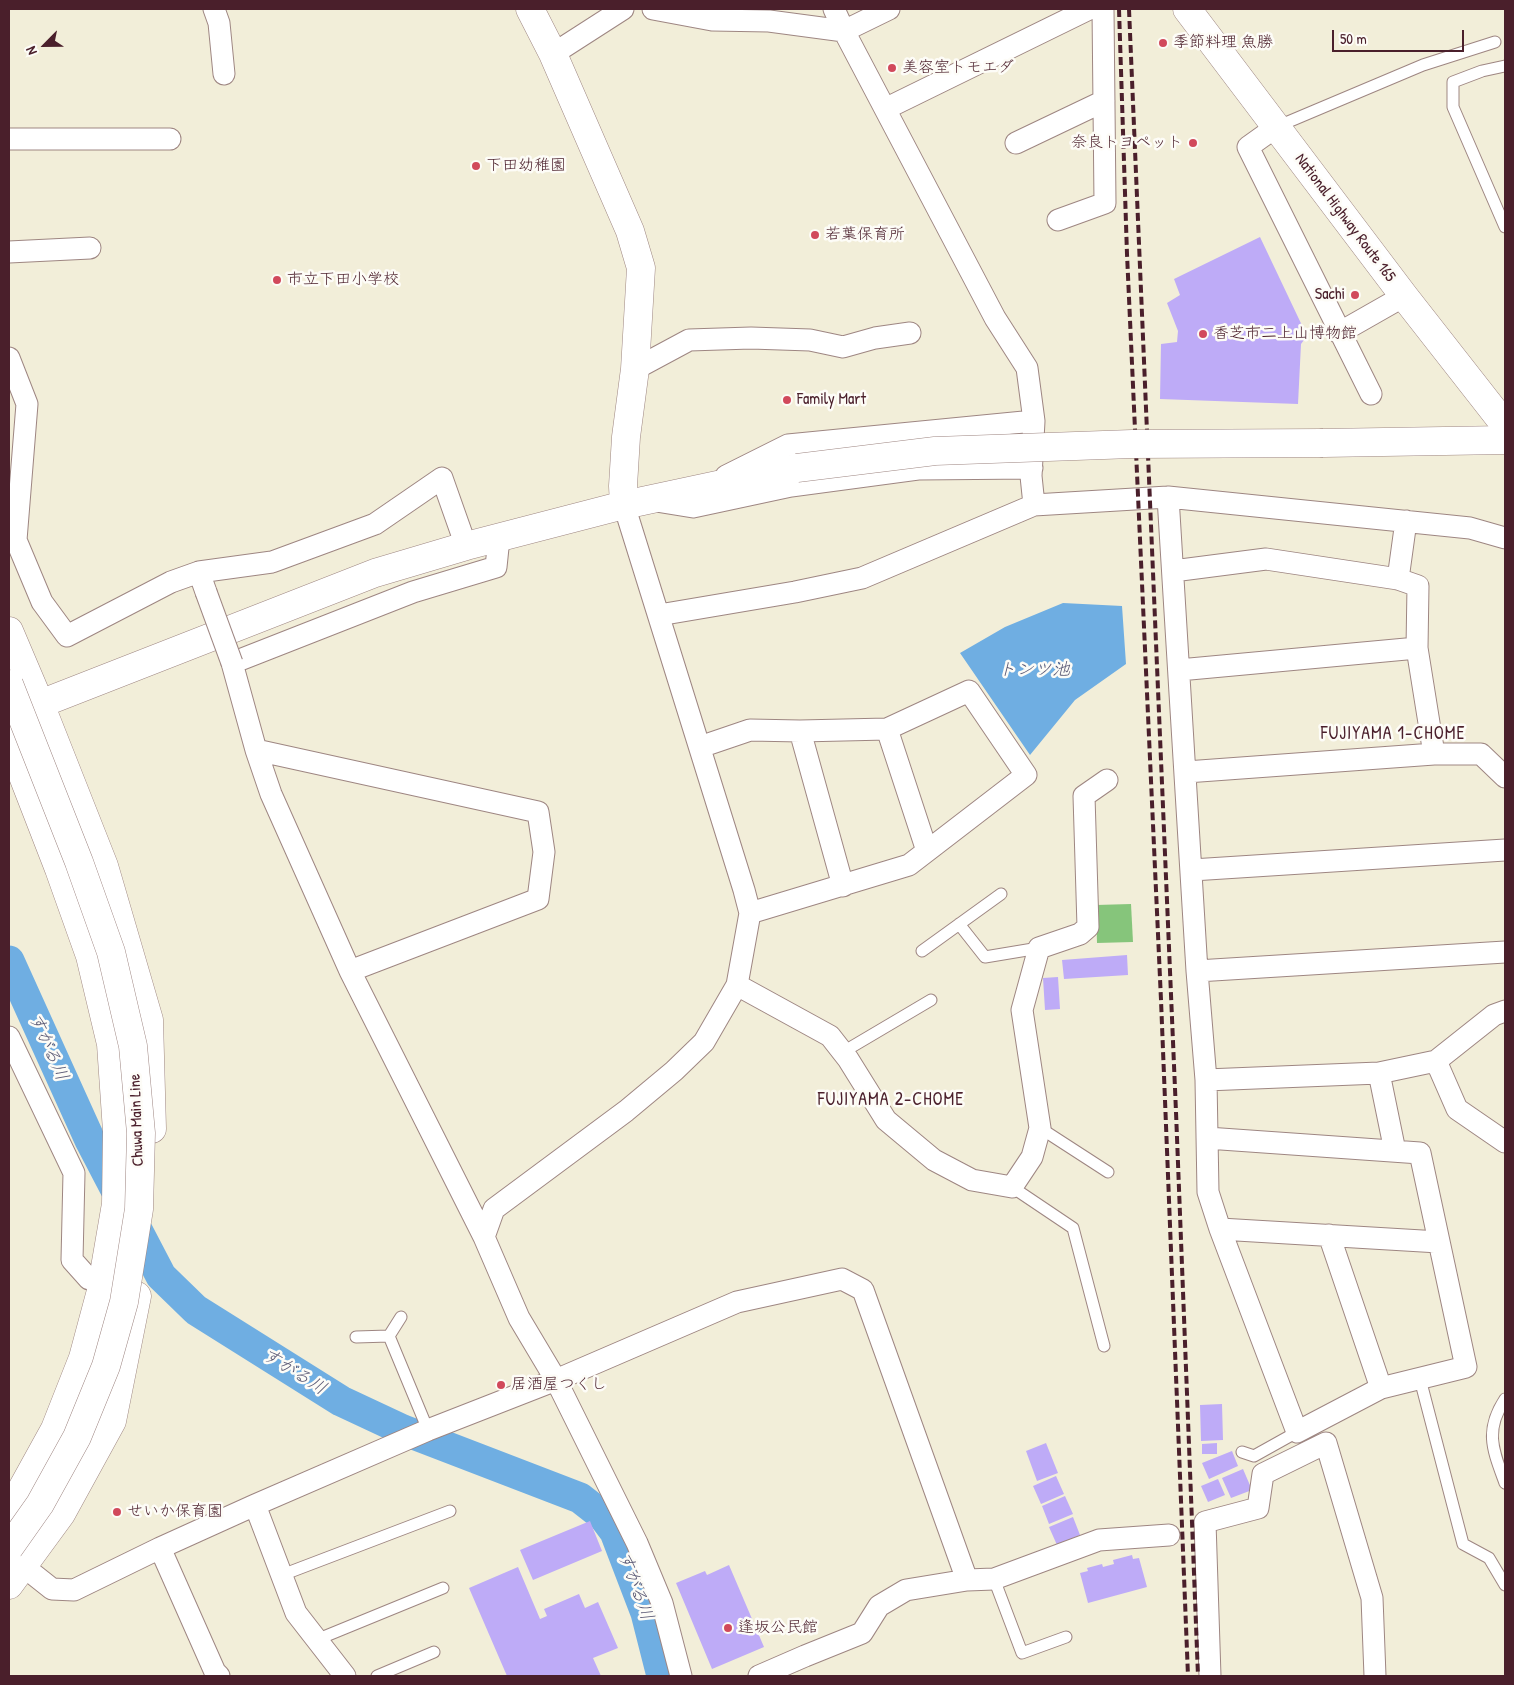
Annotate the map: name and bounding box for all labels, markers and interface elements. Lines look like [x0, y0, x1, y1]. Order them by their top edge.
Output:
north arrow [20, 20, 70, 70]
scale bar [1334, 20, 1466, 52]
text: 50 m [1340, 28, 1367, 49]
place label: 季節料理 魚勝 [1173, 33, 1273, 53]
marker: 季節料理 魚勝 [1157, 37, 1169, 49]
text: N [21, 44, 41, 58]
place label: 美容室トモエダ [902, 58, 1014, 78]
marker: 美容室トモエダ [886, 62, 898, 74]
place label: 奈良トヨペット [1071, 133, 1183, 153]
marker: 奈良トヨペット [1187, 137, 1199, 149]
street label: National Highway Route 165 [1291, 150, 1399, 286]
place label: 下田幼稚園 [486, 156, 566, 176]
marker: 下田幼稚園 [470, 160, 482, 172]
place label: 若葉保育所 [825, 225, 905, 245]
marker: 若葉保育所 [809, 229, 821, 241]
place label: 市立下田小学校 [287, 270, 399, 290]
marker: 市立下田小学校 [271, 274, 283, 286]
place label: Sachi [1315, 285, 1345, 305]
marker: Sachi [1349, 289, 1361, 301]
place label: 香芝市二上山博物館 [1213, 324, 1357, 344]
marker: 香芝市二上山博物館 [1197, 328, 1209, 340]
place label: Family Mart [797, 390, 866, 410]
marker: Family Mart [781, 394, 793, 406]
water label: トンツ池 [998, 659, 1070, 681]
district label: FUJIYAMA 1-CHOME [1319, 723, 1467, 745]
water label: すがる川 [23, 1010, 73, 1084]
street label: Chuwa Main Line [126, 1073, 148, 1167]
district label: FUJIYAMA 2-CHOME [816, 1089, 966, 1111]
water label: すがる川 [258, 1344, 330, 1400]
place label: 居酒屋つくし [511, 1375, 607, 1395]
marker: 居酒屋つくし [495, 1379, 507, 1391]
place label: せいか保育園 [127, 1502, 223, 1522]
marker: せいか保育園 [111, 1506, 123, 1518]
water label: すがる川 [613, 1548, 657, 1624]
place label: 逢坂公民館 [738, 1618, 818, 1638]
marker: 逢坂公民館 [722, 1622, 734, 1634]

